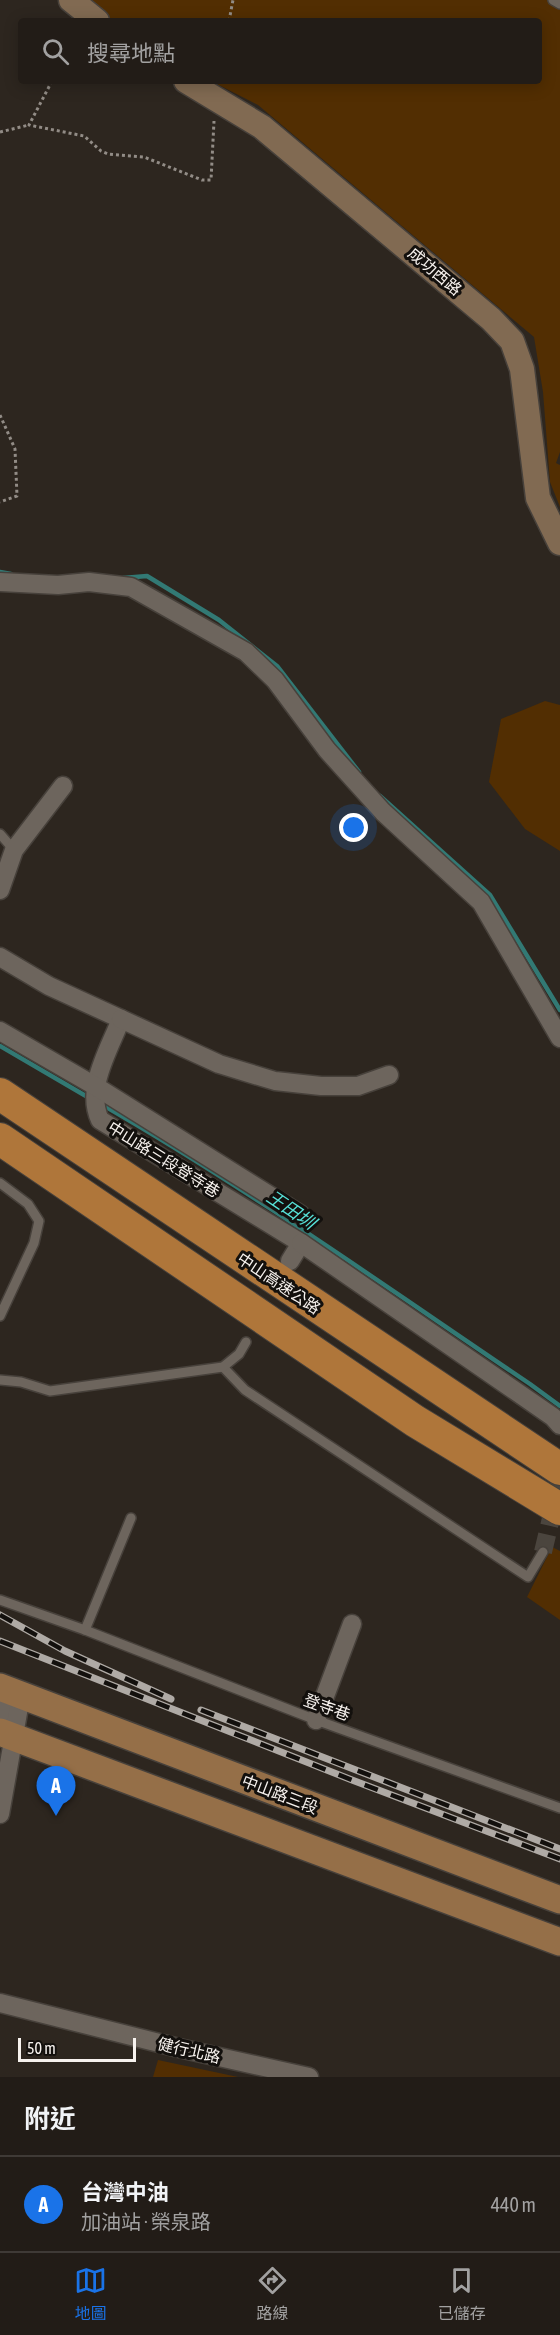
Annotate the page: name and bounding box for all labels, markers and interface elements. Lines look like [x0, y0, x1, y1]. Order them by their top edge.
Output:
search box [18, 18, 542, 84]
icon: search [39, 35, 72, 68]
text: 搜尋地點 [87, 40, 175, 66]
street label: 成功西路 [405, 244, 465, 298]
your location [339, 813, 368, 842]
street label: 中山路三段登寺巷 [105, 1117, 223, 1201]
water label: 王田圳 [263, 1186, 322, 1235]
street label: 中山高速公路 [234, 1249, 324, 1317]
street label: 登寺巷 [301, 1690, 353, 1724]
pin: A [36, 1766, 76, 1816]
street label: 中山路三段 [239, 1771, 321, 1817]
street label: 健行北路 [156, 2034, 222, 2066]
scale bar [18, 2035, 136, 2062]
text: 50 m [27, 2039, 56, 2057]
text: 附近 [24, 2104, 76, 2134]
text: 台灣中油 [81, 2179, 169, 2205]
text: A [39, 2193, 48, 2216]
text: 440 m [491, 2193, 536, 2216]
text: 加油站 · 榮泉路 [81, 2210, 211, 2233]
tab: 地圖 [74, 2264, 107, 2324]
tab: 路線 [256, 2264, 289, 2324]
tab: 已儲存 [438, 2264, 486, 2324]

